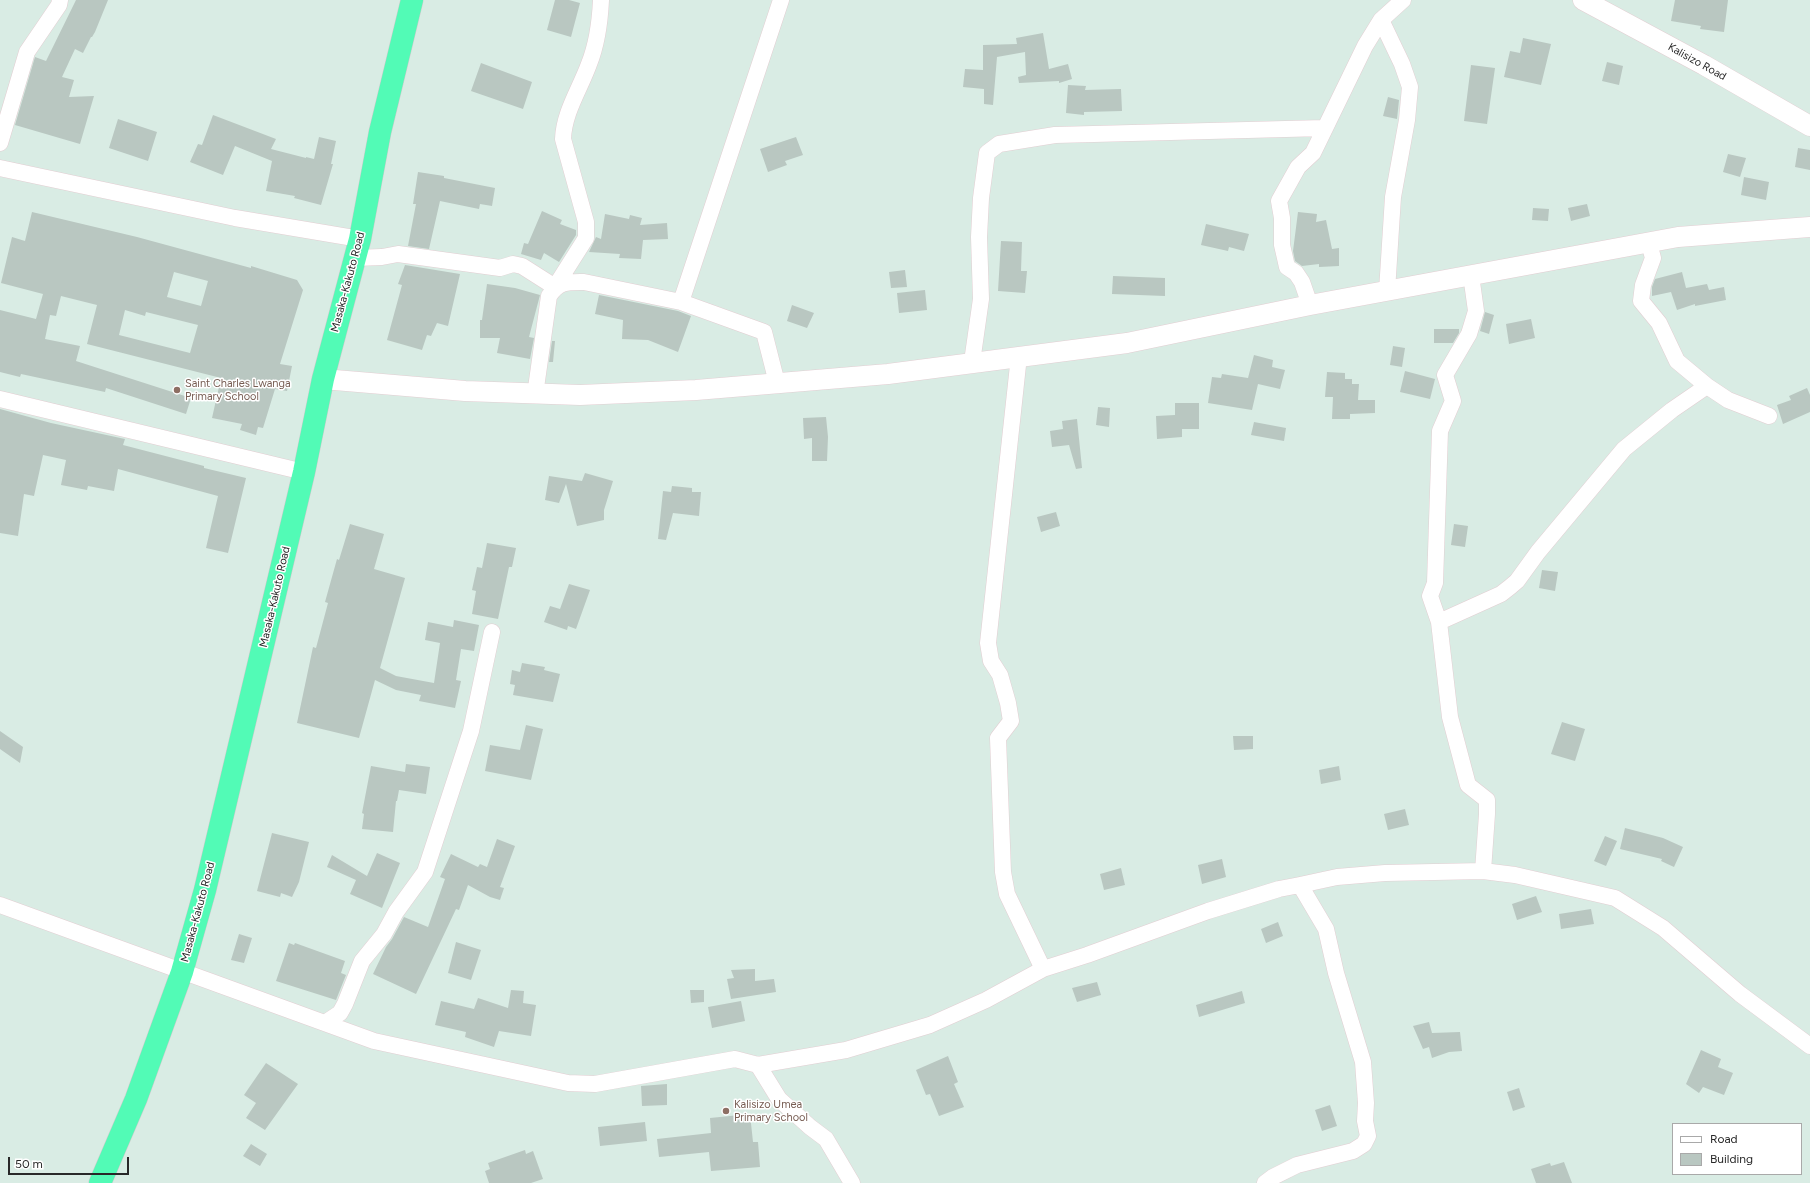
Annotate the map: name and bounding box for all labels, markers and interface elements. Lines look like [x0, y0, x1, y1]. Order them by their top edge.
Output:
street label: Kalisizo Road [1666, 41, 1728, 83]
street label: Masaka-Kakuto Road [328, 230, 368, 334]
place label: Saint Charles Lwanga Primary School [185, 377, 291, 403]
marker: Saint Charles Lwanga Primary School [172, 385, 182, 395]
street label: Masaka-Kakuto Road [257, 545, 293, 649]
street label: Masaka-Kakuto Road [178, 860, 218, 964]
place label: Kalisizo Umea Primary School [734, 1098, 808, 1124]
marker: Kalisizo Umea Primary School [721, 1106, 731, 1116]
legend [1672, 1123, 1802, 1175]
text: Road [1710, 1132, 1738, 1146]
scale bar [10, 1149, 131, 1175]
text: Building [1710, 1152, 1753, 1166]
text: 50 m [15, 1157, 43, 1171]

